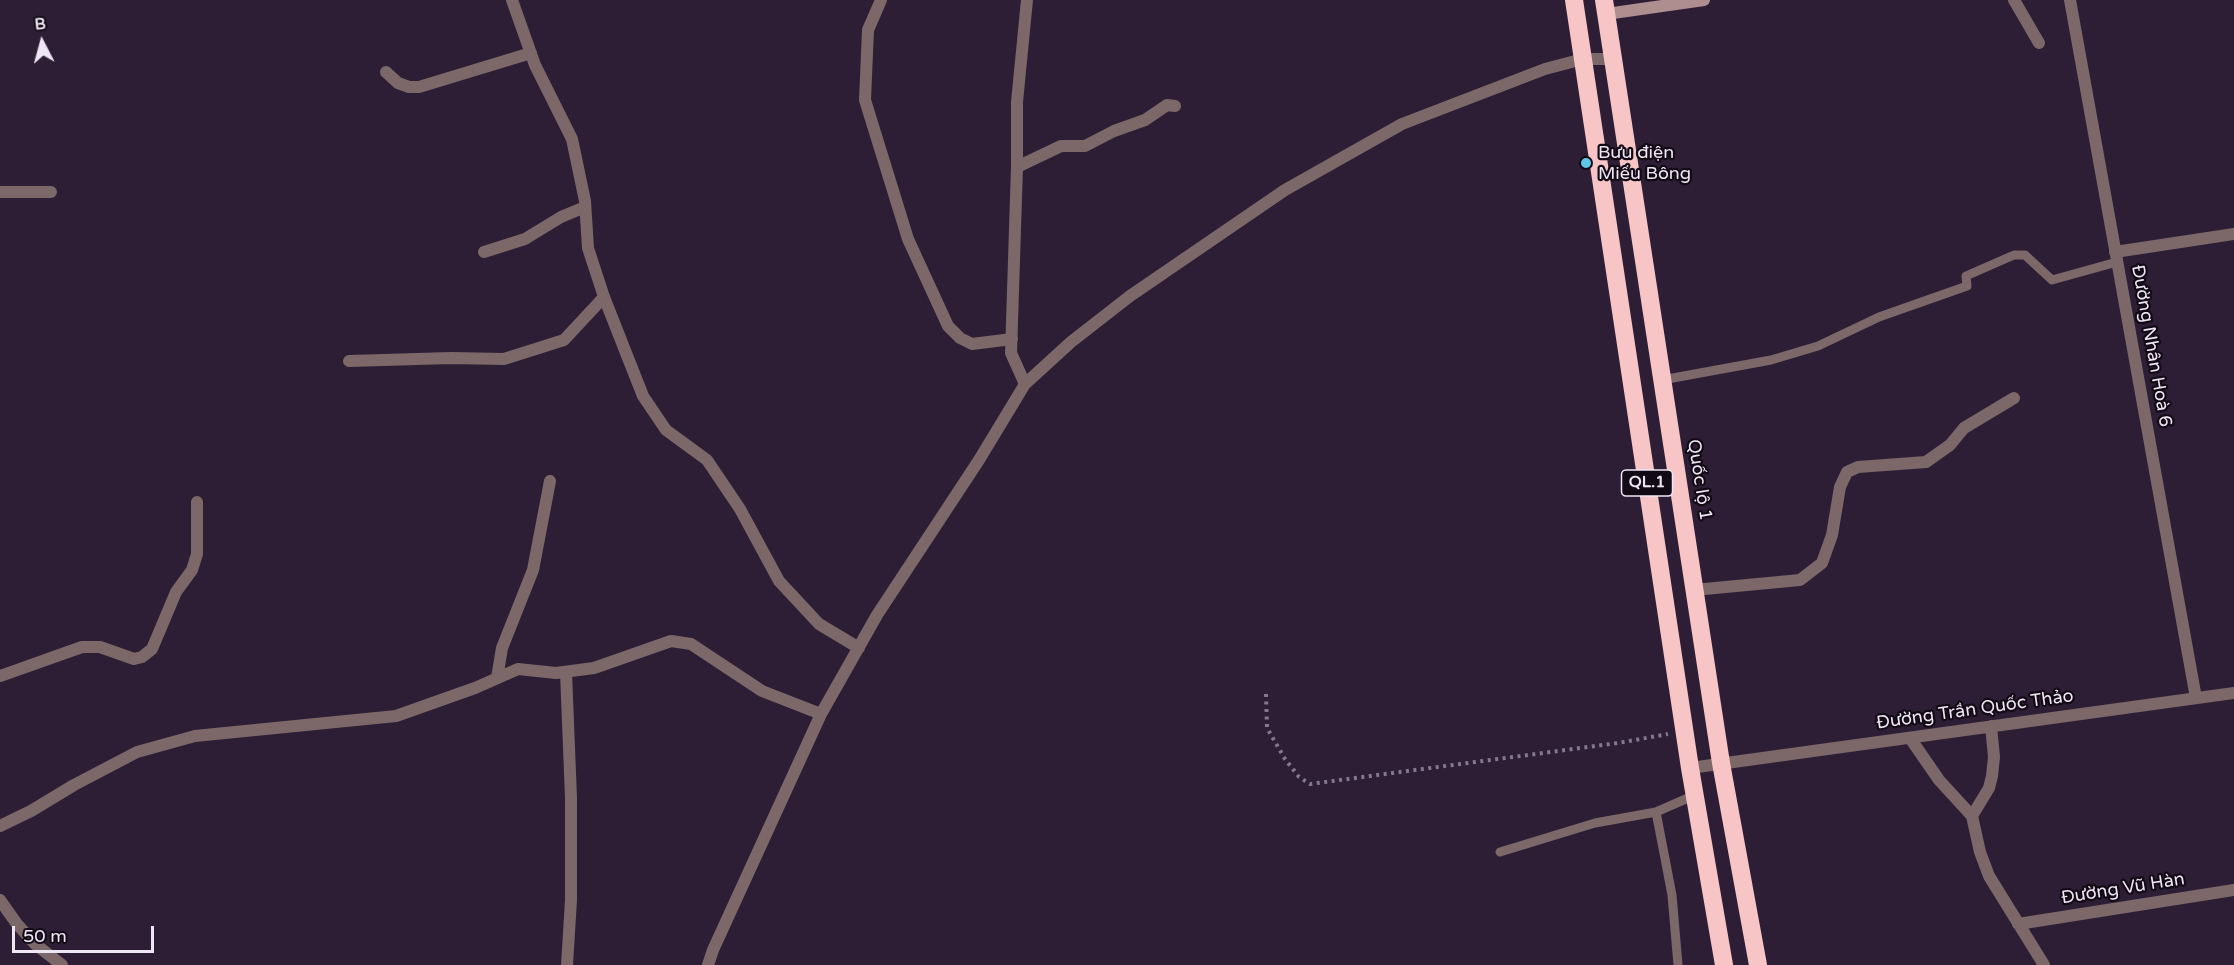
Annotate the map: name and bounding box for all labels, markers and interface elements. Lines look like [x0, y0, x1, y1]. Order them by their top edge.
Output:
north arrow [12, 12, 72, 72]
text: B [34, 14, 47, 35]
place label: Bưu điện Miếu Bông [1598, 142, 1691, 184]
marker: Bưu điện Miếu Bông [1579, 156, 1593, 170]
street label: Đường Nhân Hoà 6 [2126, 263, 2176, 429]
street label: Quốc lộ 1 [1682, 438, 1716, 522]
road number: QL.1 [1622, 470, 1672, 496]
street label: Đường Trần Quốc Thảo [1875, 685, 2075, 735]
street label: Đường Vũ Hàn [2060, 869, 2186, 909]
scale bar [15, 914, 158, 952]
text: 50 m [23, 925, 67, 947]

